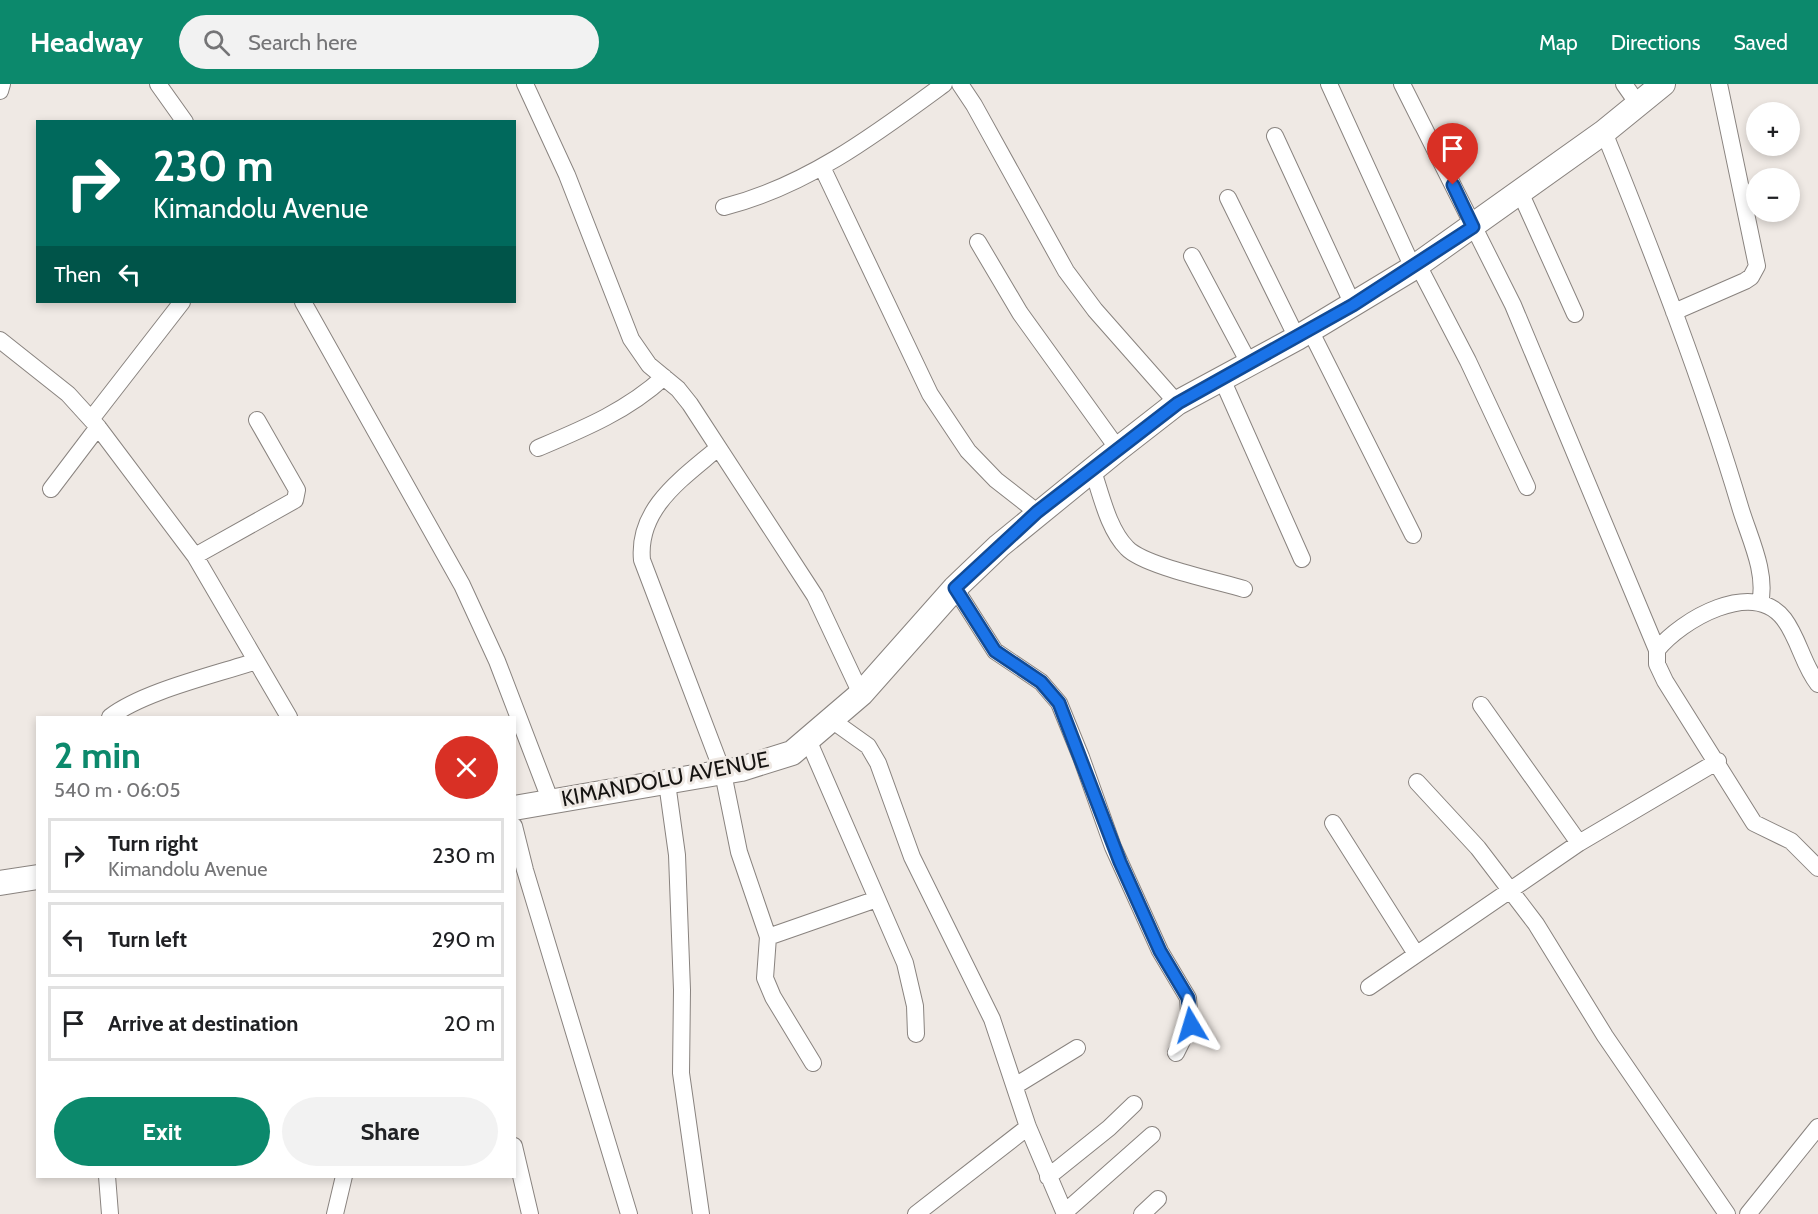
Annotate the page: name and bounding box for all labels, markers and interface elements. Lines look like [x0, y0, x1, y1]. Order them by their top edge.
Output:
search box [179, 15, 599, 69]
text: Headway [30, 25, 143, 59]
icon: search [200, 26, 233, 59]
text: Search here [248, 29, 357, 56]
text: Map [1539, 30, 1578, 55]
text: Directions [1611, 30, 1700, 55]
text: Saved [1733, 30, 1788, 55]
map controls [1746, 102, 1800, 222]
button: + [1746, 102, 1800, 156]
pin [1427, 123, 1478, 185]
icon: arrive [1436, 132, 1469, 165]
text: 230 m [153, 140, 273, 192]
icon: right [54, 144, 132, 222]
button: − [1746, 168, 1800, 222]
text: Kimandolu Avenue [153, 192, 368, 225]
icon: left [113, 258, 146, 291]
text: Then [54, 261, 101, 288]
text: 2 min [54, 733, 141, 777]
button: close [435, 736, 498, 799]
street label: KIMANDOLU AVENUE [559, 746, 771, 812]
text: 540 m · 06:05 [54, 778, 180, 802]
text: Turn right [108, 830, 198, 857]
icon: right [57, 839, 90, 872]
text: 230 m [432, 842, 495, 869]
text: Kimandolu Avenue [108, 857, 268, 881]
icon: left [57, 923, 90, 956]
text: Turn left [108, 926, 187, 953]
text: 290 m [431, 926, 495, 953]
position arrow [1159, 993, 1223, 1057]
icon: arrive [57, 1007, 90, 1040]
text: Arrive at destination [108, 1010, 298, 1037]
text: 20 m [444, 1010, 495, 1037]
button: Exit [54, 1097, 270, 1166]
button: Share [282, 1097, 498, 1166]

